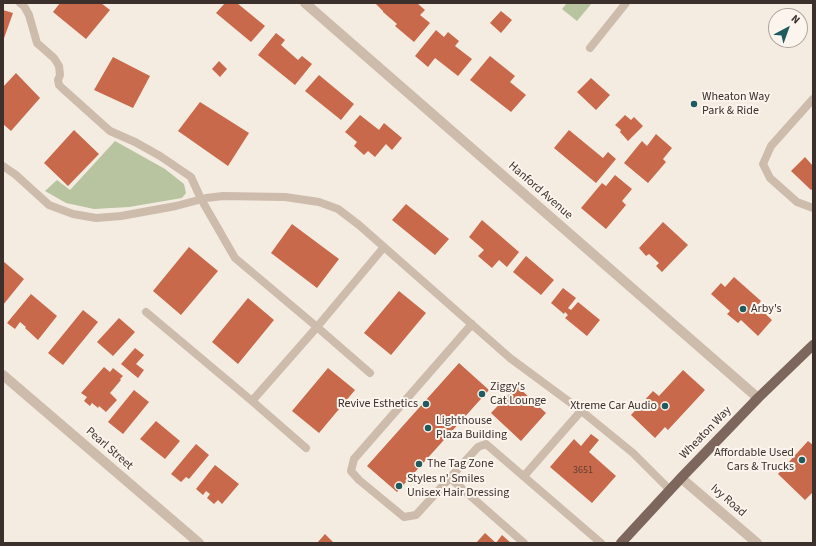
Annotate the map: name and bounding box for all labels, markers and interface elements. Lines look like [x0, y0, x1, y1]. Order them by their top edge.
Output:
north arrow [768, 8, 808, 48]
text: N [788, 11, 803, 27]
place label: Wheaton Way Park & Ride [702, 90, 770, 118]
marker: Wheaton Way Park & Ride [689, 99, 699, 109]
street label: Hanford Avenue [505, 159, 575, 223]
place label: Arby's [751, 302, 782, 316]
marker: Arby's [738, 304, 748, 314]
place label: Ziggy's Cat Lounge [490, 380, 546, 408]
marker: Ziggy's Cat Lounge [477, 389, 487, 399]
place label: Revive Esthetics [338, 397, 418, 411]
marker: Revive Esthetics [421, 399, 431, 409]
place label: Xtreme Car Audio [570, 399, 657, 413]
marker: Xtreme Car Audio [660, 401, 670, 411]
street label: Wheaton Way [677, 404, 735, 462]
place label: Lighthouse Plaza Building [436, 414, 507, 442]
marker: Lighthouse Plaza Building [423, 423, 433, 433]
street label: Pearl Street [82, 425, 136, 473]
place label: Affordable Used Cars & Trucks [714, 446, 794, 474]
marker: Affordable Used Cars & Trucks [797, 455, 807, 465]
place label: The Tag Zone [427, 457, 494, 471]
marker: The Tag Zone [414, 459, 424, 469]
house number: 3651 [573, 465, 593, 477]
place label: Styles n' Smiles Unisex Hair Dressing [407, 472, 509, 500]
marker: Styles n' Smiles Unisex Hair Dressing [394, 481, 404, 491]
street label: Ivy Road [707, 482, 749, 520]

